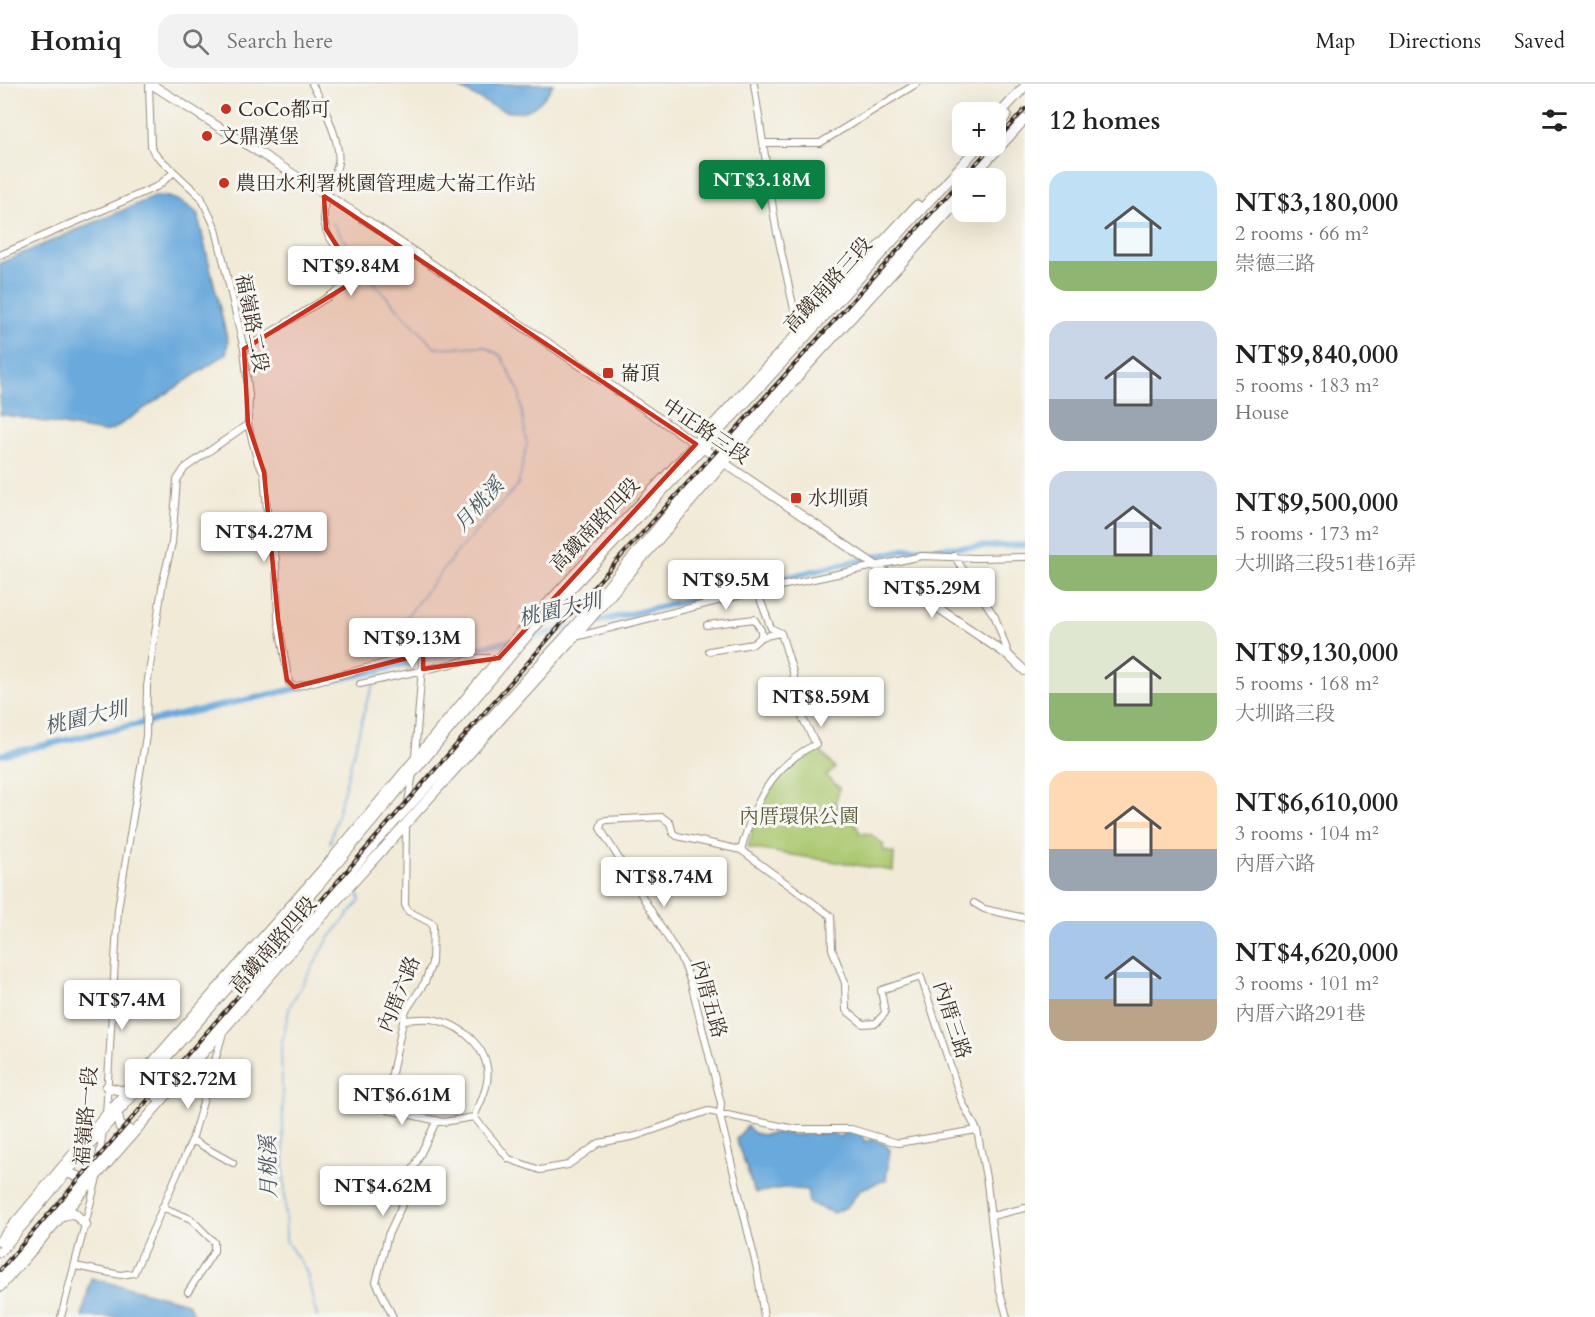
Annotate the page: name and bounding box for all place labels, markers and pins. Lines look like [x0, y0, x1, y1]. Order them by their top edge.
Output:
place label: CoCo都可 [238, 96, 330, 123]
marker: CoCo都可 [219, 102, 233, 116]
place label: 文鼎漢堡 [219, 123, 299, 150]
marker: 文鼎漢堡 [200, 129, 214, 143]
pin: NT$3.18M [700, 160, 824, 211]
place label: 農田水利署桃園管理處大崙工作站 [236, 170, 536, 197]
marker: 農田水利署桃園管理處大崙工作站 [217, 176, 231, 190]
pin: NT$9.84M [289, 246, 413, 297]
place label: 崙頂 [620, 360, 660, 387]
marker: 崙頂 [601, 366, 615, 380]
place label: 水圳頭 [808, 485, 868, 512]
marker: 水圳頭 [789, 491, 803, 505]
pin: NT$4.27M [202, 512, 326, 563]
pin: NT$9.5M [671, 560, 781, 611]
pin: NT$5.29M [870, 568, 994, 619]
pin: NT$9.13M [350, 618, 474, 669]
pin: NT$8.59M [759, 677, 883, 728]
pin: NT$8.74M [602, 857, 726, 908]
pin: NT$7.4M [67, 980, 177, 1031]
pin: NT$2.72M [126, 1059, 250, 1110]
pin: NT$6.61M [340, 1075, 464, 1126]
pin: NT$4.62M [321, 1166, 445, 1217]

